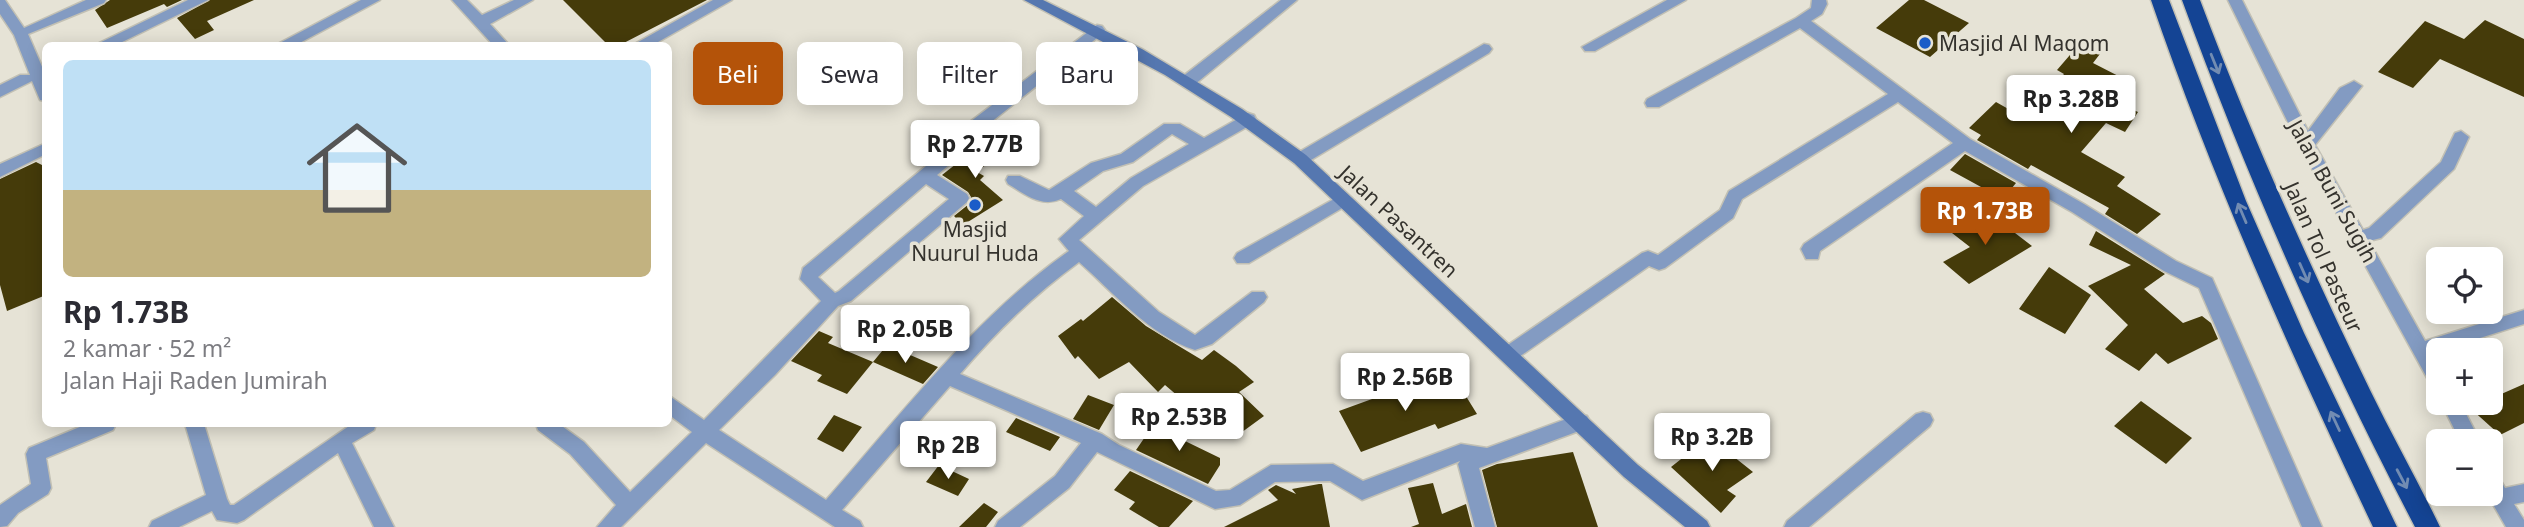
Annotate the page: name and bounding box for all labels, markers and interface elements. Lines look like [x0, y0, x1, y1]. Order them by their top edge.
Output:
place label: Masjid Al Maqom [1939, 29, 2109, 57]
marker: Masjid Al Maqom [1917, 35, 1933, 51]
chip: Beli [693, 42, 783, 105]
chip: Sewa [797, 42, 903, 105]
chip: Filter [917, 42, 1022, 105]
chip: Baru [1036, 42, 1138, 105]
one-way arrow [2210, 52, 2223, 74]
pin: Rp 3.28B [1999, 76, 2143, 135]
text: Rp 3.28B [2023, 82, 2119, 114]
icon: home [294, 105, 420, 231]
street label: Jalan Buni Sugih [2281, 113, 2384, 268]
pin: Rp 2.77B [903, 120, 1047, 180]
text: Rp 2.77B [927, 127, 1023, 159]
street label: Jalan Pasantren [1332, 157, 1465, 283]
street label: Jalan Tol Pasteur [2277, 175, 2370, 337]
pin: Rp 1.73B [1913, 188, 2057, 247]
text: Rp 1.73B [1937, 194, 2033, 226]
marker: Masjid Nuurul Huda [967, 197, 983, 213]
one-way arrow [2235, 203, 2248, 225]
place label: Masjid Nuurul Huda [911, 215, 1039, 267]
map controls [2426, 247, 2503, 506]
button: locate [2426, 247, 2503, 324]
one-way arrow [2298, 262, 2311, 283]
text: Rp 1.73B [63, 291, 189, 332]
pin: Rp 2.05B [833, 306, 977, 365]
text: Rp 2.05B [857, 312, 953, 344]
text: 2 kamar · 52 m² [63, 332, 231, 364]
button: + [2426, 338, 2503, 415]
pin: Rp 2.56B [1333, 354, 1477, 413]
text: Rp 2.56B [1357, 360, 1453, 392]
text: Jalan Haji Raden Jumirah [63, 364, 328, 396]
pin: Rp 2.53B [1107, 393, 1251, 453]
text: Rp 2.53B [1131, 400, 1227, 432]
one-way arrow [2328, 411, 2341, 432]
pin: Rp 3.2B [1647, 414, 1777, 473]
text: Rp 3.2B [1670, 420, 1754, 452]
pin: Rp 2B [899, 421, 997, 481]
text: Rp 2B [916, 428, 980, 460]
button: − [2426, 429, 2503, 506]
one-way arrow [2395, 468, 2409, 488]

